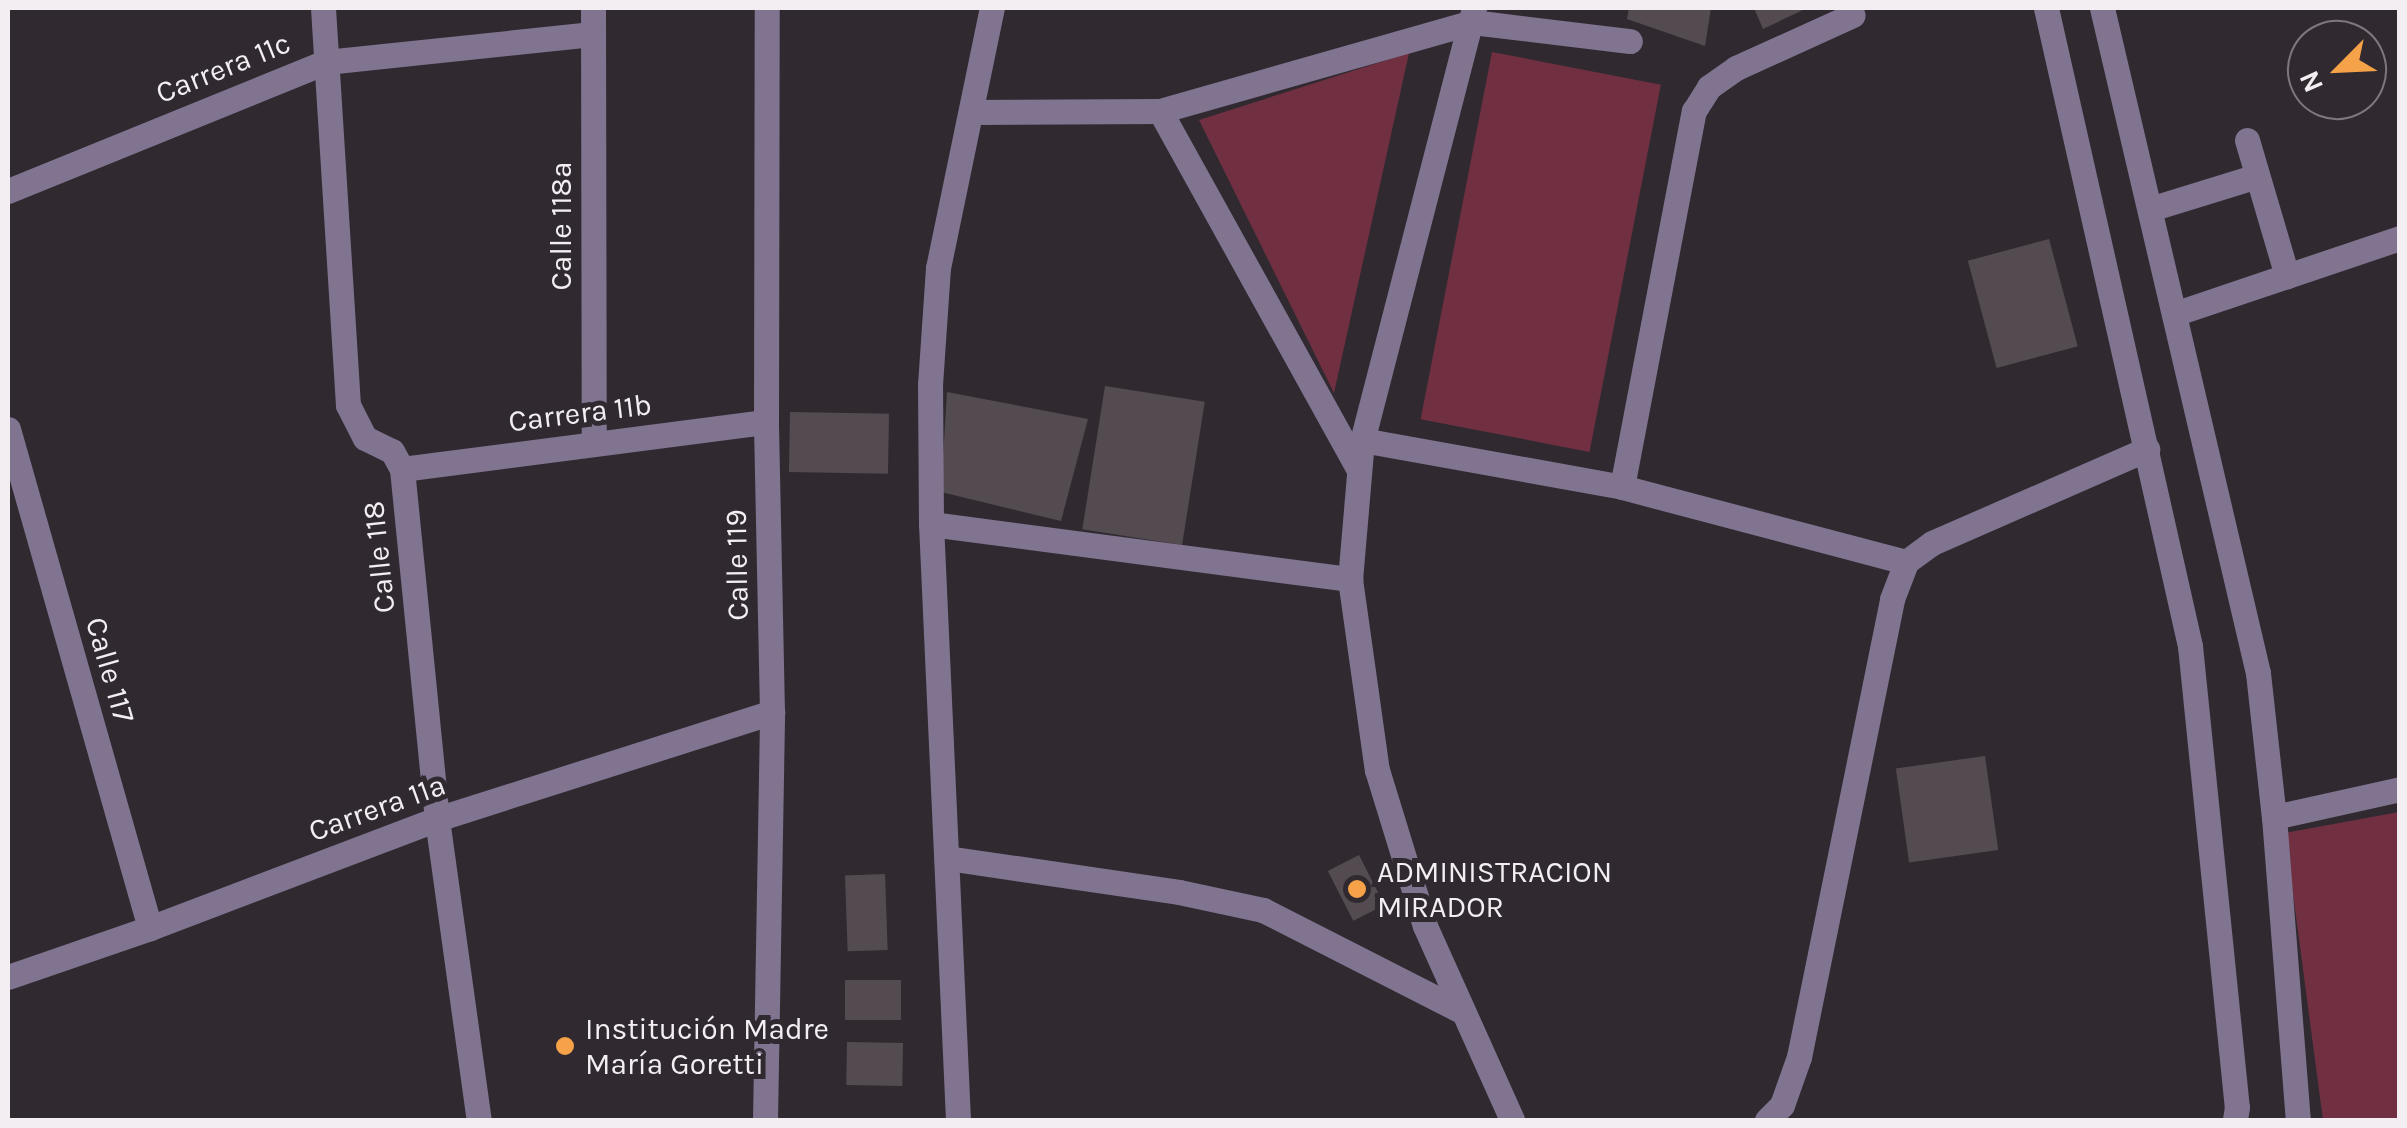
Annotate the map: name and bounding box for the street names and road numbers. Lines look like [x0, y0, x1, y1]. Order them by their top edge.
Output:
street label: Carrera 11c [151, 25, 295, 111]
street label: Calle 118a [543, 161, 579, 291]
street label: Carrera 11b [506, 386, 654, 440]
street label: Calle 118 [355, 499, 403, 615]
street label: Calle 119 [718, 509, 756, 621]
street label: Calle 117 [78, 613, 142, 727]
street label: Carrera 11a [304, 767, 450, 849]

